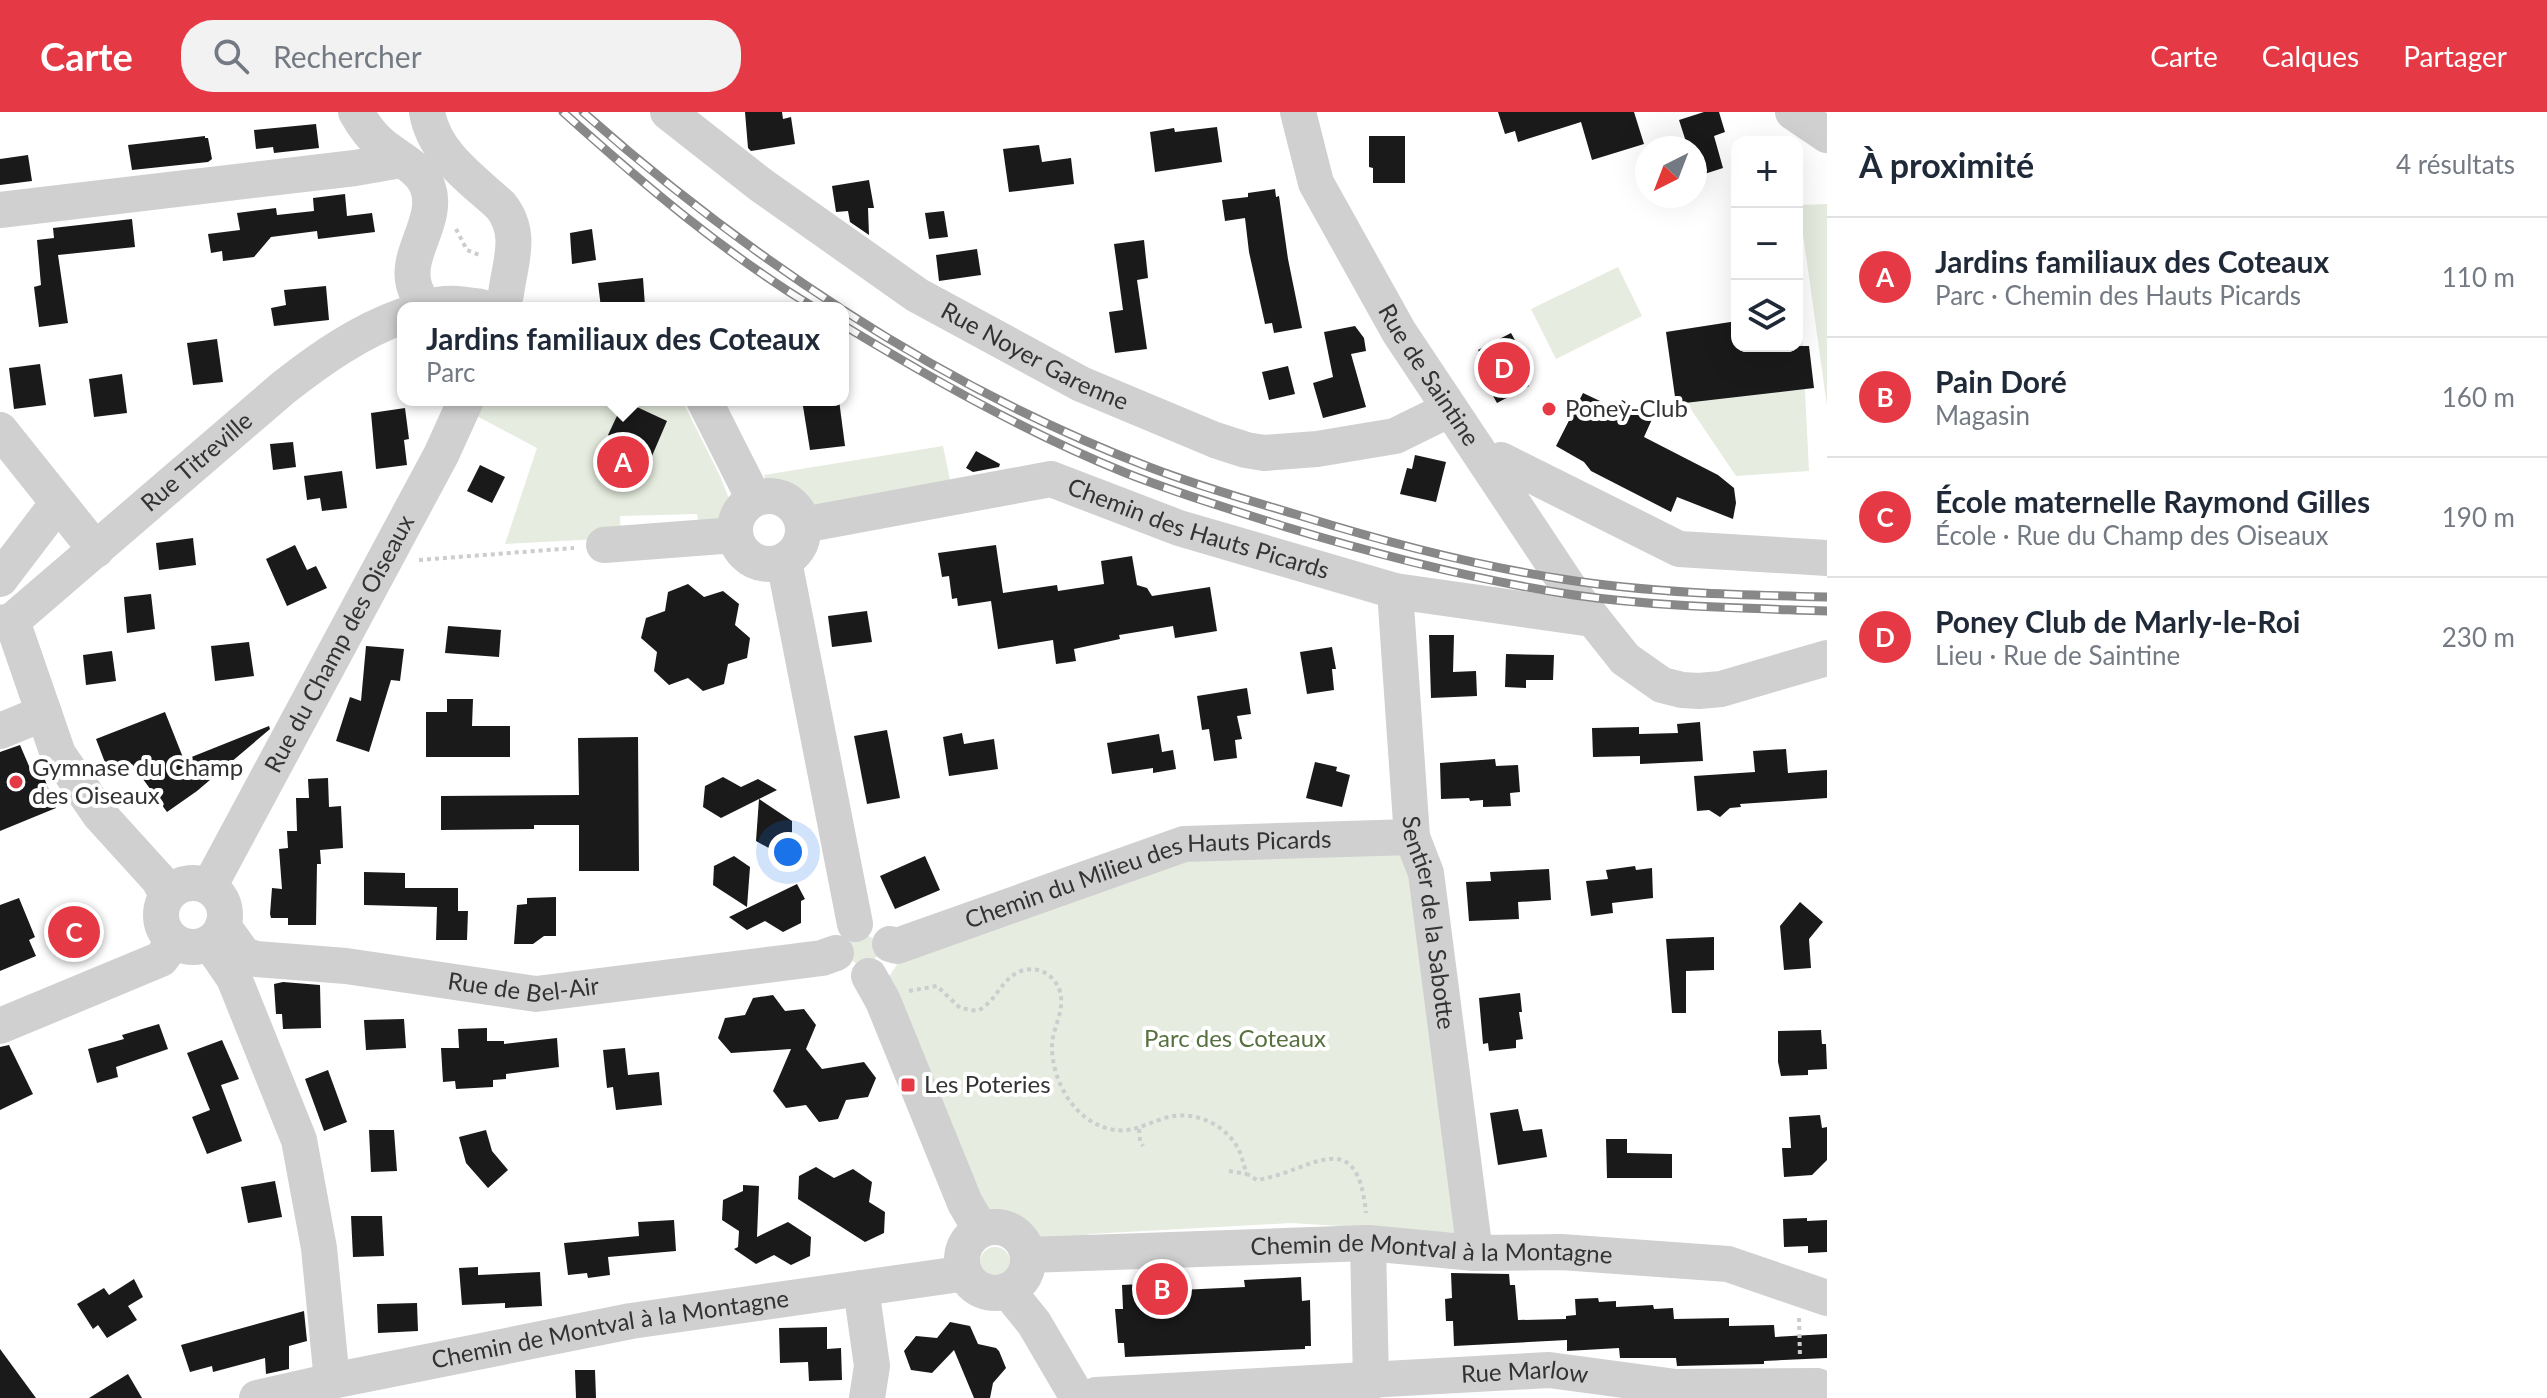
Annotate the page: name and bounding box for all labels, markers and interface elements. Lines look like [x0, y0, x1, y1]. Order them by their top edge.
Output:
search box [181, 20, 741, 92]
text: Carte [40, 33, 133, 79]
icon: search [209, 34, 253, 78]
text: Rechercher [273, 38, 422, 74]
text: Carte [2150, 39, 2218, 73]
text: Calques [2262, 39, 2359, 73]
text: Partager [2403, 39, 2507, 73]
north arrow [1635, 136, 1707, 208]
map controls [1731, 136, 1803, 352]
button: + [1731, 136, 1803, 208]
text: À proximité [1859, 144, 2034, 185]
text: 4 résultats [2396, 148, 2515, 180]
button: − [1731, 208, 1803, 280]
text: Jardins familiaux des Coteaux [1935, 243, 2329, 279]
text: A [1876, 261, 1894, 293]
text: 110 m [2442, 261, 2515, 293]
text: Parc · Chemin des Hauts Picards [1935, 279, 2301, 311]
button: layers [1731, 280, 1803, 352]
street label: Rue Noyer Garenne [937, 295, 1133, 415]
street label: Rue de Saintine [1373, 298, 1487, 451]
popup [397, 302, 849, 406]
text: Jardins familiaux des Coteaux [426, 320, 820, 356]
pin: D [1478, 338, 1530, 398]
text: Parc [426, 356, 475, 388]
text: Pain Doré [1935, 363, 2067, 399]
text: B [1876, 381, 1894, 413]
text: 160 m [2442, 381, 2515, 413]
place label: Poney-Club [1565, 393, 1688, 422]
text: Magasin [1935, 399, 2030, 431]
marker: Poney-Club [1540, 400, 1558, 418]
street label: Rue Titreville [134, 405, 257, 517]
pin: A [597, 432, 649, 492]
street label: Chemin des Hauts Picards [1064, 471, 1333, 584]
text: École maternelle Raymond Gilles [1935, 483, 2370, 519]
text: C [1876, 501, 1894, 533]
text: 190 m [2442, 501, 2515, 533]
street label: Rue du Champ des Oiseaux [257, 509, 419, 777]
text: École · Rue du Champ des Oiseaux [1935, 519, 2328, 551]
text: Poney Club de Marly-le-Roi [1935, 603, 2301, 639]
text: D [1875, 621, 1895, 653]
text: 230 m [2442, 621, 2515, 653]
text: Lieu · Rue de Saintine [1935, 639, 2180, 671]
place label: Gymnase du Champ des Oiseaux [32, 752, 243, 809]
marker: Gymnase du Champ des Oiseaux [7, 773, 25, 791]
street label: Sentier de la Sabotte [1398, 815, 1462, 1031]
street label: Chemin du Milieu des Hauts Picards [961, 823, 1332, 934]
your location [768, 832, 808, 872]
pin: C [48, 902, 100, 962]
street label: Rue de Bel-Air [446, 965, 601, 1008]
park label: Parc des Coteaux [1144, 1023, 1326, 1052]
place label: Les Poteries [924, 1069, 1051, 1098]
marker: Les Poteries [899, 1076, 917, 1094]
street label: Chemin de Montval à la Montagne [1250, 1227, 1614, 1269]
pin: B [1136, 1259, 1188, 1319]
street label: Chemin de Montval à la Montagne [429, 1283, 791, 1374]
street label: Rue Marlow [1460, 1354, 1590, 1388]

